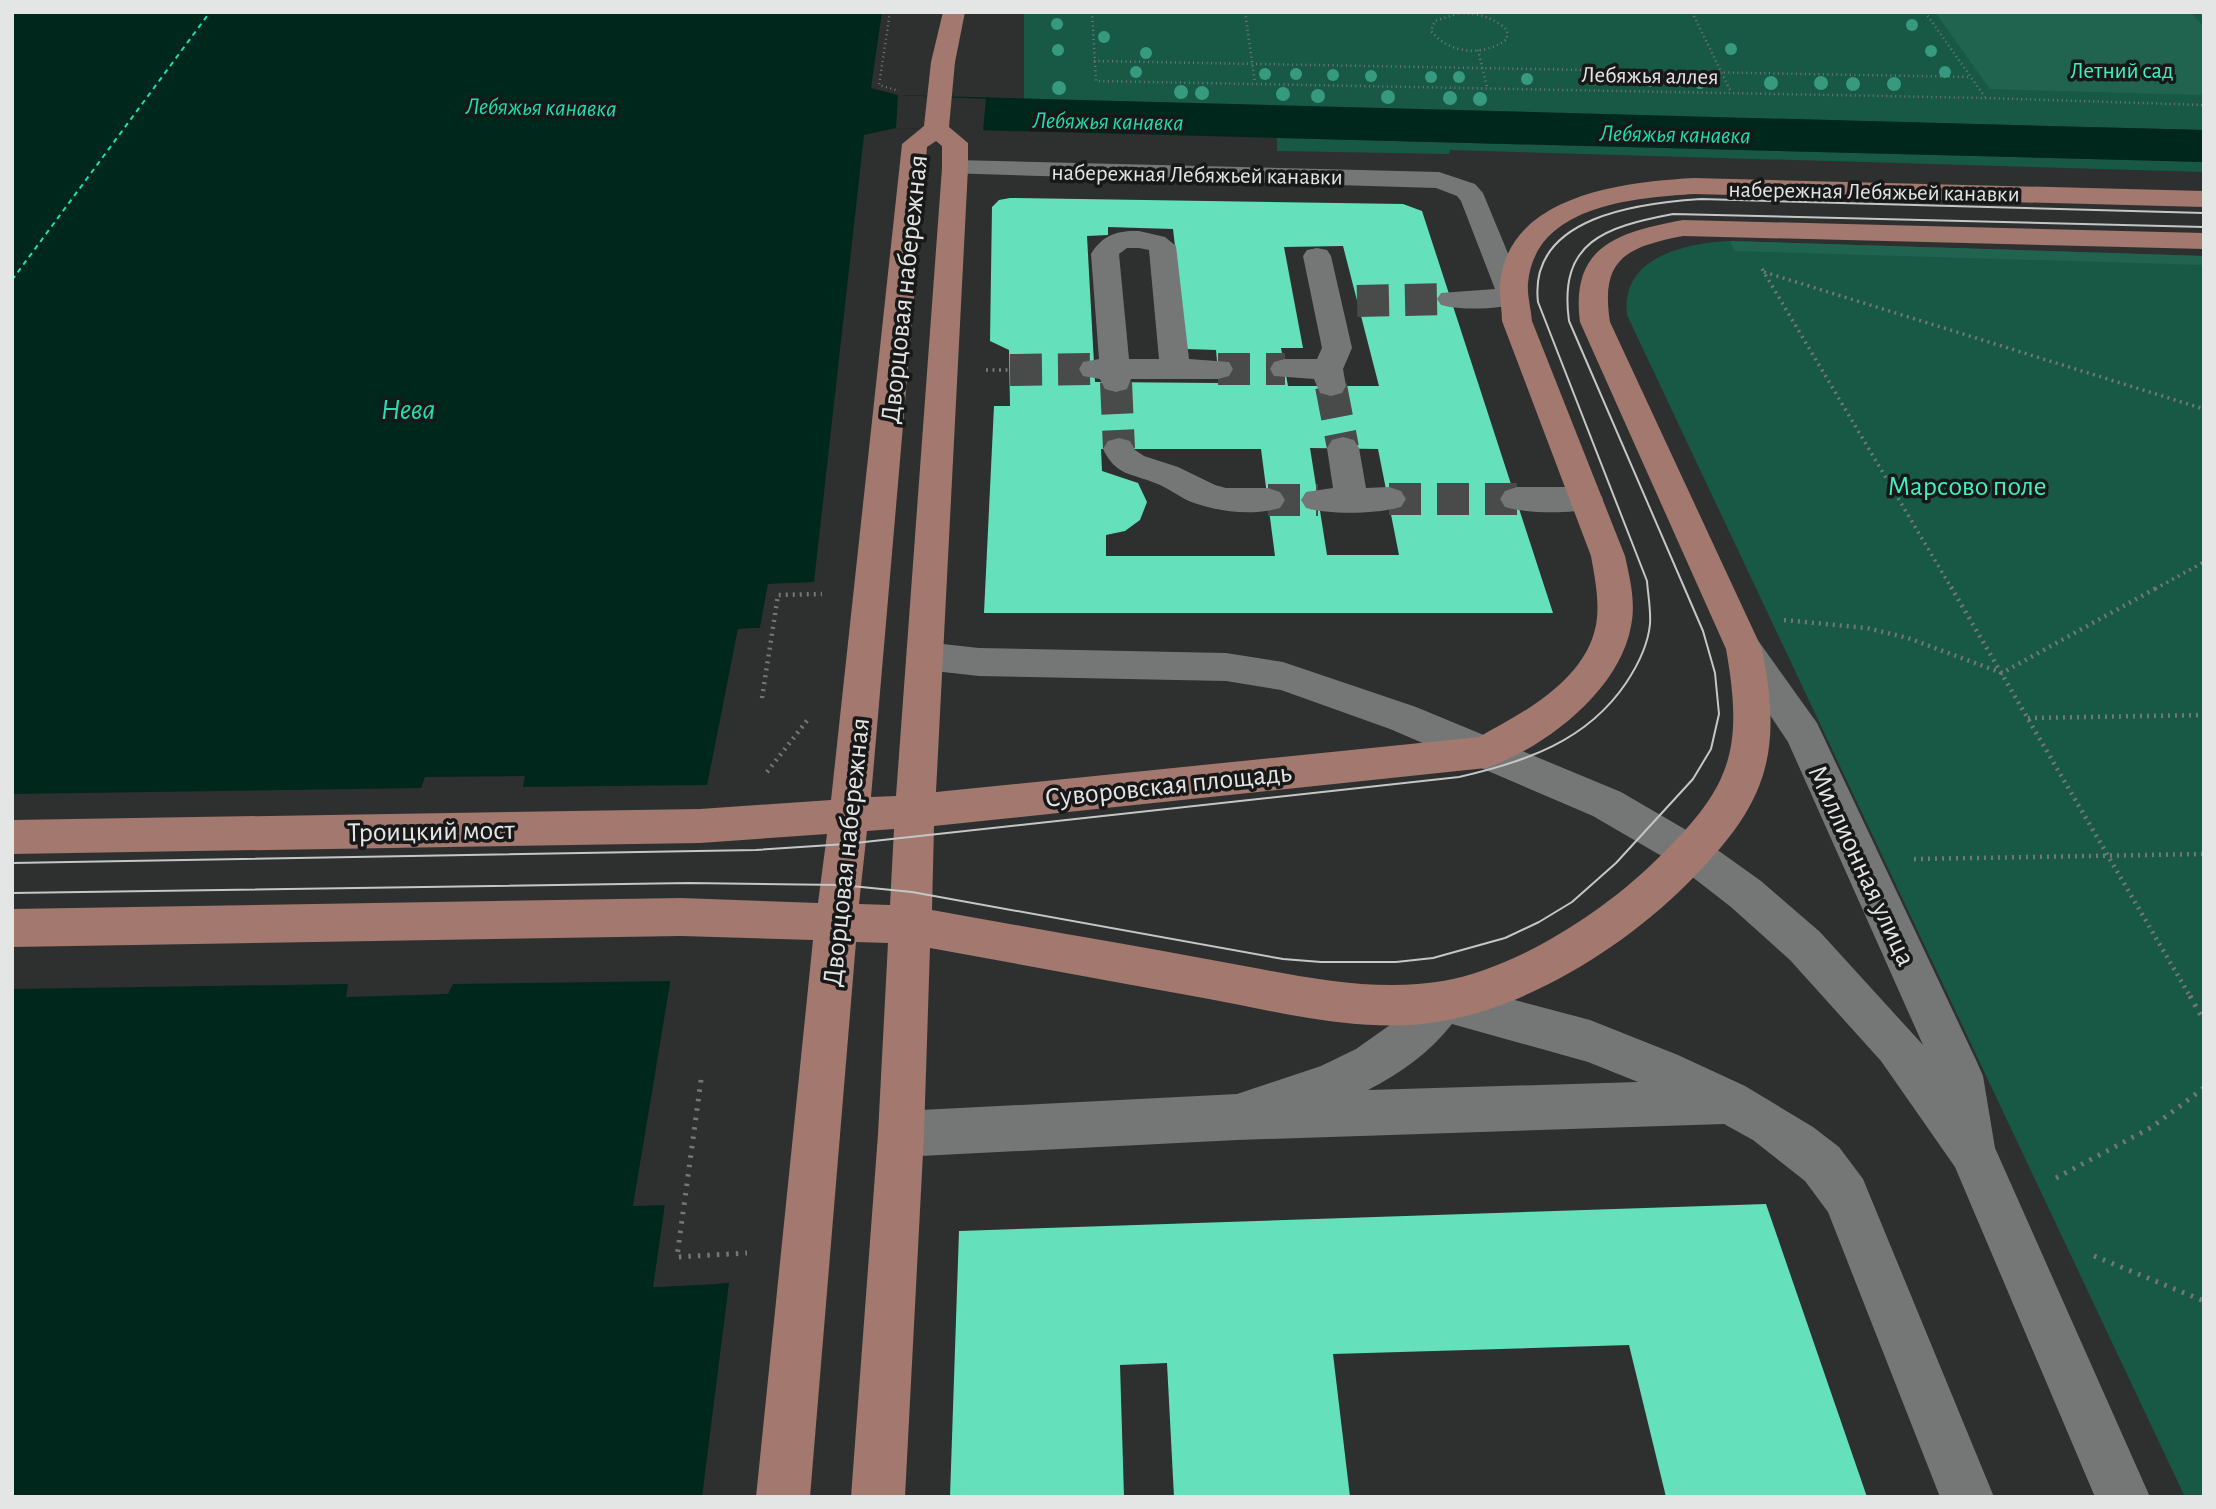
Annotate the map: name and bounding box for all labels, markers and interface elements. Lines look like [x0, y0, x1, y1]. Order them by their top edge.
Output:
park label: Летний сад [2070, 60, 2174, 83]
street label: Лебяжья аллея [1581, 64, 1719, 89]
water label: Лебяжья канавка [464, 95, 617, 121]
water label: Лебяжья канавка [1031, 109, 1184, 135]
water label: Лебяжья канавка [1598, 122, 1751, 148]
street label: Дворцовая набережная [877, 154, 933, 425]
street label: набережная Лебяжьей канавки [1051, 161, 1343, 190]
street label: набережная Лебяжьей канавки [1728, 178, 2020, 207]
water label: Нева [381, 395, 435, 425]
park label: Марсово поле [1887, 473, 2047, 501]
street label: Дворцовая набережная [819, 717, 875, 988]
street label: Суворовская площадь [1043, 759, 1293, 813]
street label: Миллионная улица [1802, 761, 1920, 971]
street label: Троицкий мост [347, 817, 516, 847]

